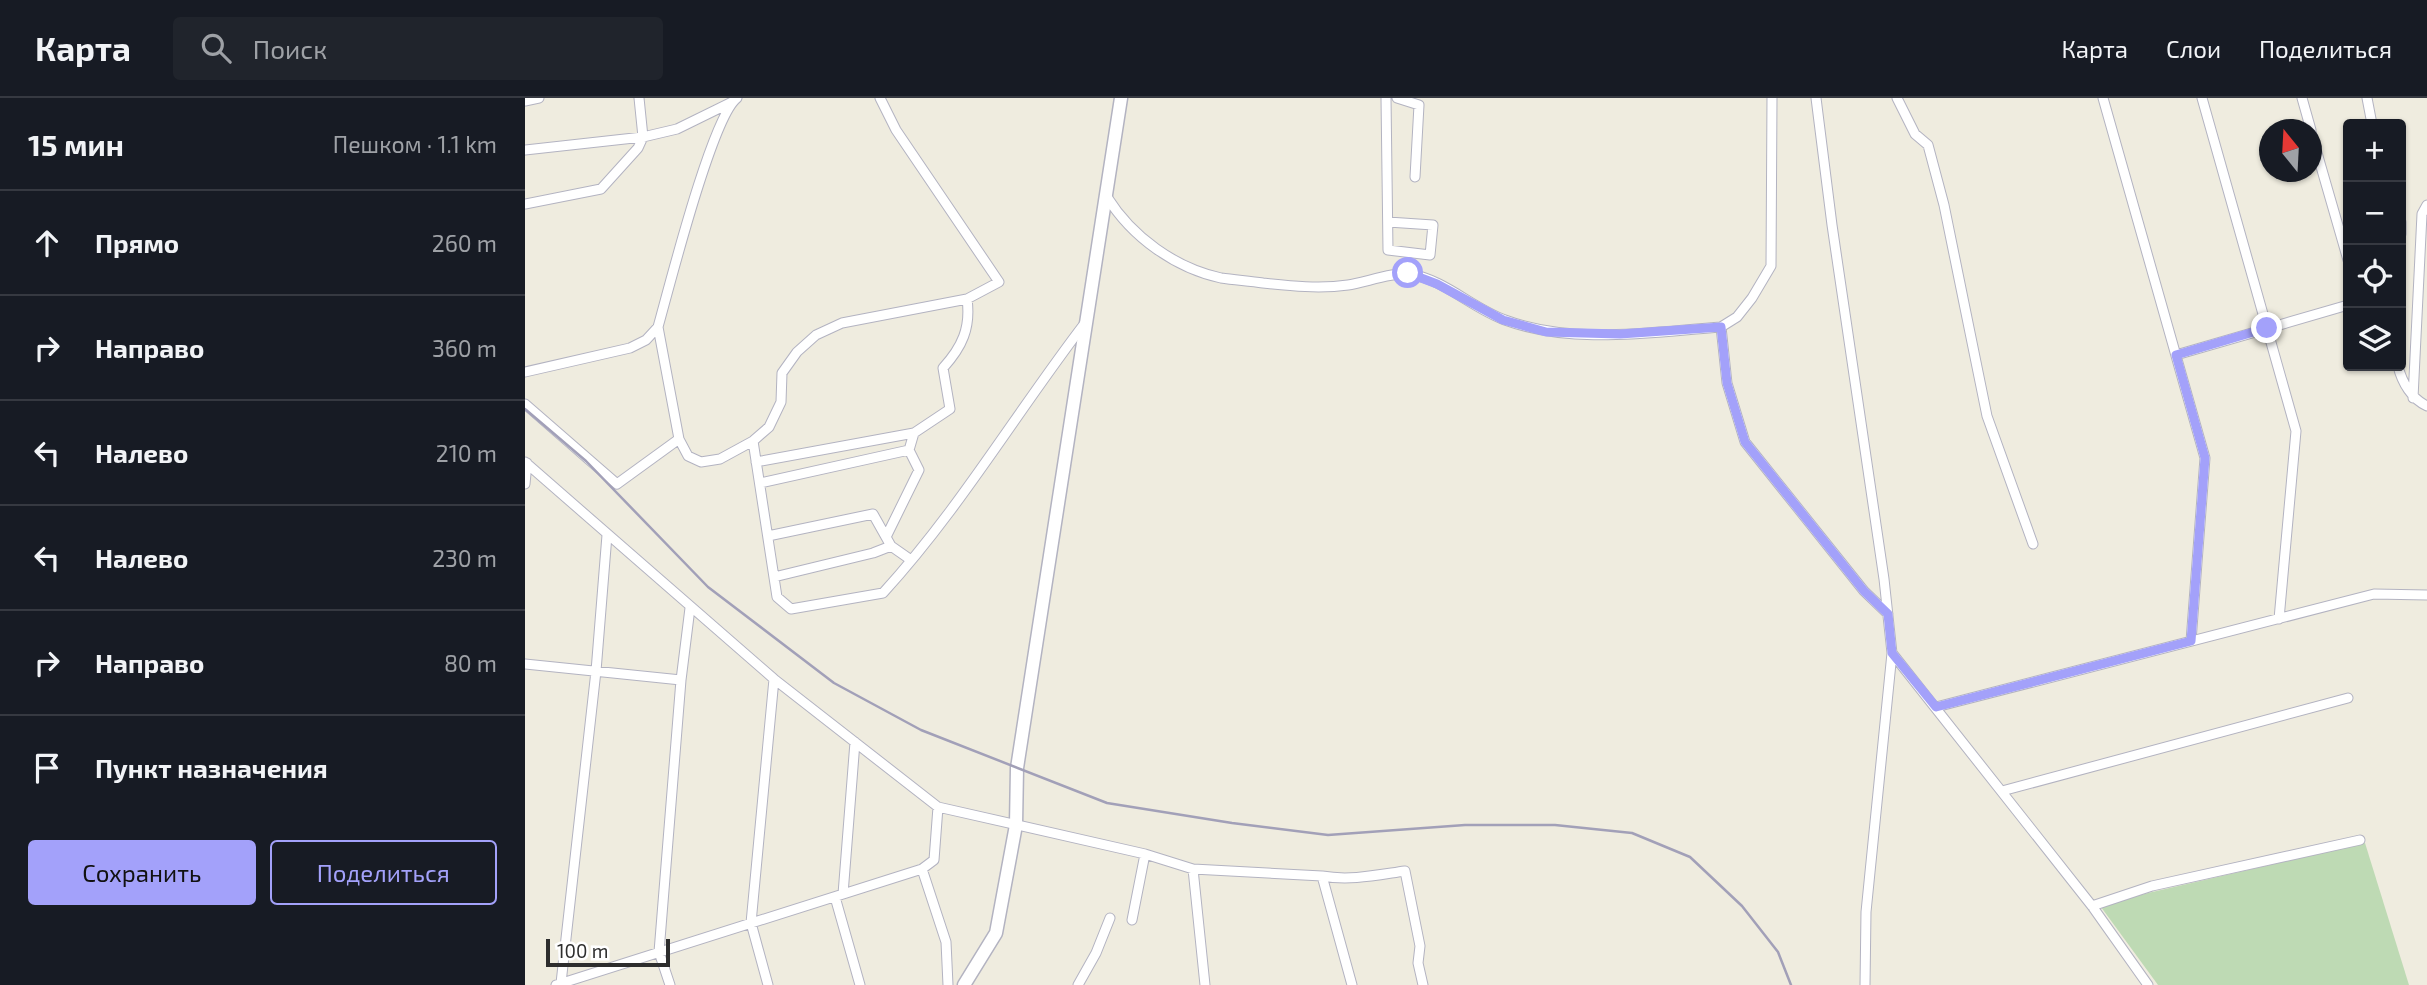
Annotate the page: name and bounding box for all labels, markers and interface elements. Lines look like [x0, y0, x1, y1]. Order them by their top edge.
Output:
search box [173, 17, 663, 80]
text: Карта [35, 28, 131, 68]
icon: search [197, 29, 235, 67]
text: Поиск [253, 33, 327, 64]
text: Карта [2061, 34, 2128, 63]
text: Слои [2166, 34, 2221, 63]
text: Поделиться [2259, 34, 2392, 63]
north arrow [2259, 119, 2322, 182]
map controls [2343, 119, 2406, 371]
button: + [2343, 119, 2406, 182]
text: 15 мин [28, 126, 124, 162]
text: Пешком · 1.1 km [333, 130, 497, 158]
button: − [2343, 182, 2406, 245]
icon: ahead [28, 224, 66, 262]
text: Прямо [95, 227, 179, 258]
text: 260 m [432, 229, 497, 257]
button: locate [2343, 245, 2406, 308]
route start [1392, 257, 1423, 288]
button: layers [2343, 308, 2406, 371]
route end [2251, 312, 2282, 343]
icon: right [28, 329, 66, 367]
text: Направо [95, 332, 204, 363]
text: 360 m [432, 334, 497, 362]
icon: left [28, 434, 66, 472]
text: Налево [95, 437, 188, 468]
text: 210 m [436, 439, 497, 467]
icon: left [28, 539, 66, 577]
text: Налево [95, 542, 188, 573]
text: 230 m [432, 544, 497, 572]
icon: right [28, 644, 66, 682]
text: Направо [95, 647, 204, 678]
text: 80 m [444, 649, 497, 677]
icon: arrive [28, 749, 66, 787]
text: Пункт назначения [95, 752, 328, 783]
button: Сохранить [28, 840, 256, 905]
button: Поделиться [270, 840, 497, 905]
scale bar [546, 936, 670, 968]
text: 100 m [557, 939, 608, 962]

